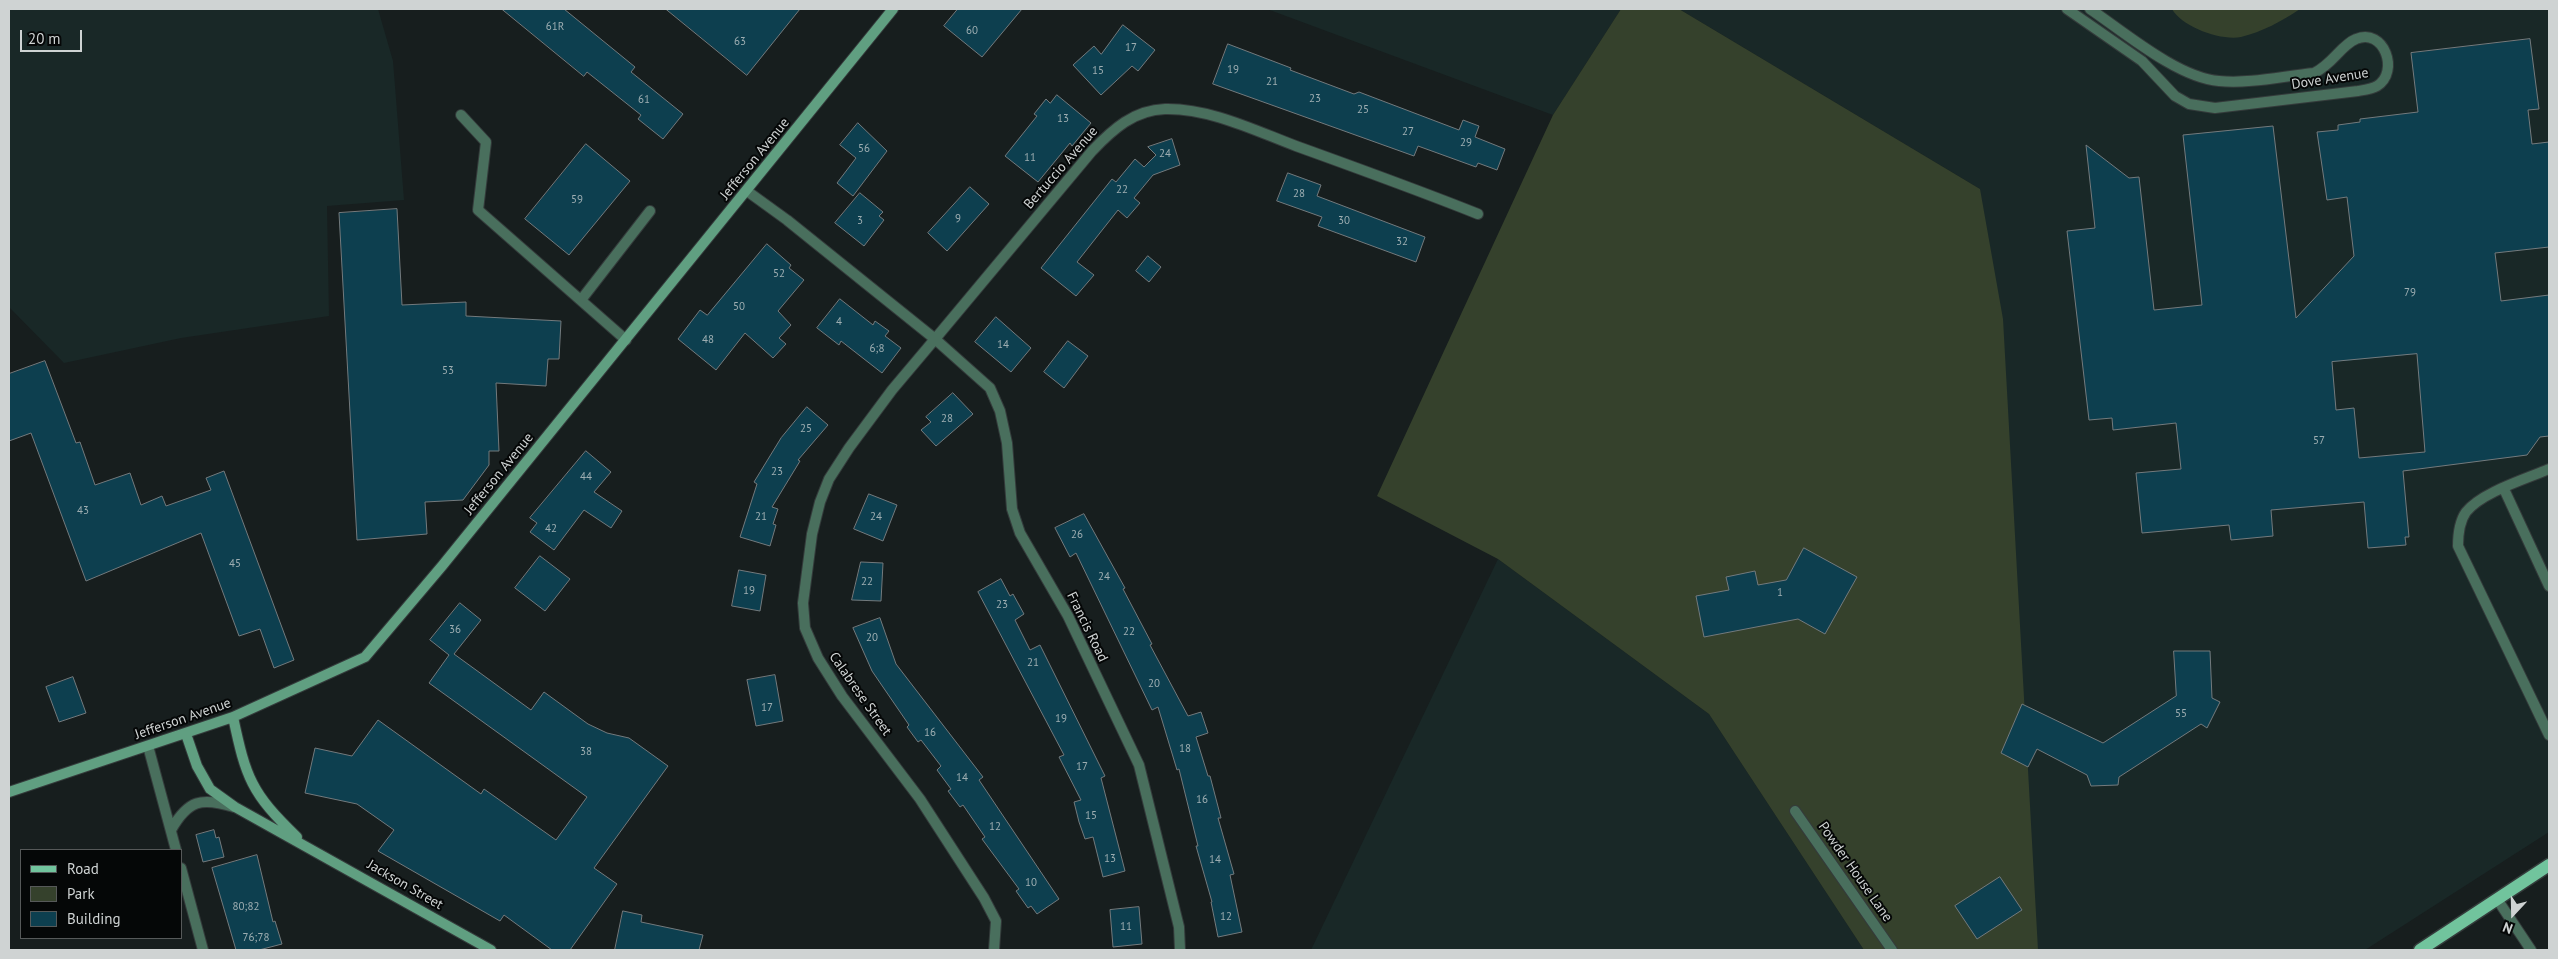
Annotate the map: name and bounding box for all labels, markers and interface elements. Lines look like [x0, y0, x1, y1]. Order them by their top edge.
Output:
scale bar [22, 20, 85, 52]
house number: 61R [546, 20, 564, 34]
house number: 60 [966, 24, 978, 38]
text: 20 m [28, 29, 61, 48]
house number: 63 [734, 35, 746, 49]
house number: 17 [1125, 41, 1137, 55]
house number: 19 [1227, 63, 1239, 77]
house number: 15 [1092, 64, 1104, 78]
street label: Dove Avenue [2290, 65, 2370, 93]
house number: 21 [1266, 75, 1278, 89]
house number: 23 [1309, 92, 1321, 106]
house number: 61 [638, 93, 650, 107]
house number: 25 [1357, 103, 1369, 117]
house number: 13 [1057, 112, 1069, 126]
street label: Jefferson Avenue [717, 115, 793, 203]
street label: Bertuccio Avenue [1021, 123, 1101, 213]
house number: 27 [1402, 125, 1414, 139]
house number: 29 [1460, 136, 1472, 150]
house number: 56 [858, 142, 870, 156]
house number: 24 [1159, 147, 1171, 161]
house number: 11 [1024, 151, 1036, 165]
house number: 22 [1116, 183, 1128, 197]
house number: 28 [1293, 187, 1305, 201]
house number: 59 [571, 193, 583, 207]
house number: 9 [955, 212, 961, 226]
house number: 3 [857, 214, 863, 228]
house number: 30 [1338, 214, 1350, 228]
house number: 32 [1396, 235, 1408, 249]
house number: 52 [773, 267, 785, 281]
house number: 79 [2404, 286, 2416, 300]
house number: 50 [733, 300, 745, 314]
house number: 4 [836, 315, 842, 329]
house number: 48 [702, 333, 714, 347]
house number: 14 [997, 338, 1009, 352]
house number: 6;8 [870, 342, 884, 356]
house number: 53 [442, 364, 454, 378]
house number: 28 [941, 412, 953, 426]
house number: 25 [800, 422, 812, 436]
street label: Jefferson Avenue [461, 430, 537, 518]
house number: 57 [2313, 434, 2325, 448]
house number: 23 [771, 465, 783, 479]
house number: 44 [580, 470, 592, 484]
house number: 43 [77, 504, 89, 518]
house number: 21 [755, 510, 767, 524]
house number: 24 [870, 510, 882, 524]
house number: 42 [545, 522, 557, 536]
house number: 26 [1071, 528, 1083, 542]
house number: 45 [229, 557, 241, 571]
house number: 24 [1098, 570, 1110, 584]
house number: 22 [861, 575, 873, 589]
house number: 19 [743, 584, 755, 598]
house number: 1 [1777, 586, 1783, 600]
street label: Francis Road [1063, 589, 1111, 665]
house number: 23 [996, 598, 1008, 612]
house number: 36 [449, 623, 461, 637]
house number: 22 [1123, 625, 1135, 639]
house number: 20 [866, 631, 878, 645]
street label: Calabrese Street [825, 649, 895, 739]
house number: 21 [1027, 656, 1039, 670]
house number: 20 [1148, 677, 1160, 691]
street label: Jefferson Avenue [133, 695, 233, 743]
house number: 17 [761, 701, 773, 715]
house number: 55 [2175, 707, 2187, 721]
house number: 19 [1055, 712, 1067, 726]
house number: 16 [924, 726, 936, 740]
house number: 18 [1179, 742, 1191, 756]
house number: 38 [580, 745, 592, 759]
house number: 17 [1076, 760, 1088, 774]
house number: 14 [956, 771, 968, 785]
house number: 16 [1196, 793, 1208, 807]
house number: 15 [1085, 809, 1097, 823]
street label: Powder House Lane [1814, 819, 1896, 925]
house number: 12 [989, 820, 1001, 834]
legend [20, 849, 182, 939]
house number: 13 [1104, 852, 1116, 866]
house number: 14 [1209, 853, 1221, 867]
street label: Jackson Street [364, 857, 446, 913]
text: Road [67, 859, 99, 878]
house number: 10 [1025, 876, 1037, 890]
text: Park [67, 884, 95, 903]
north arrow [2488, 889, 2538, 939]
house number: 80;82 [233, 900, 259, 914]
text: Building [67, 909, 121, 928]
house number: 12 [1220, 910, 1232, 924]
text: N [2500, 918, 2515, 938]
house number: 11 [1120, 920, 1132, 934]
house number: 76;78 [243, 931, 269, 945]

